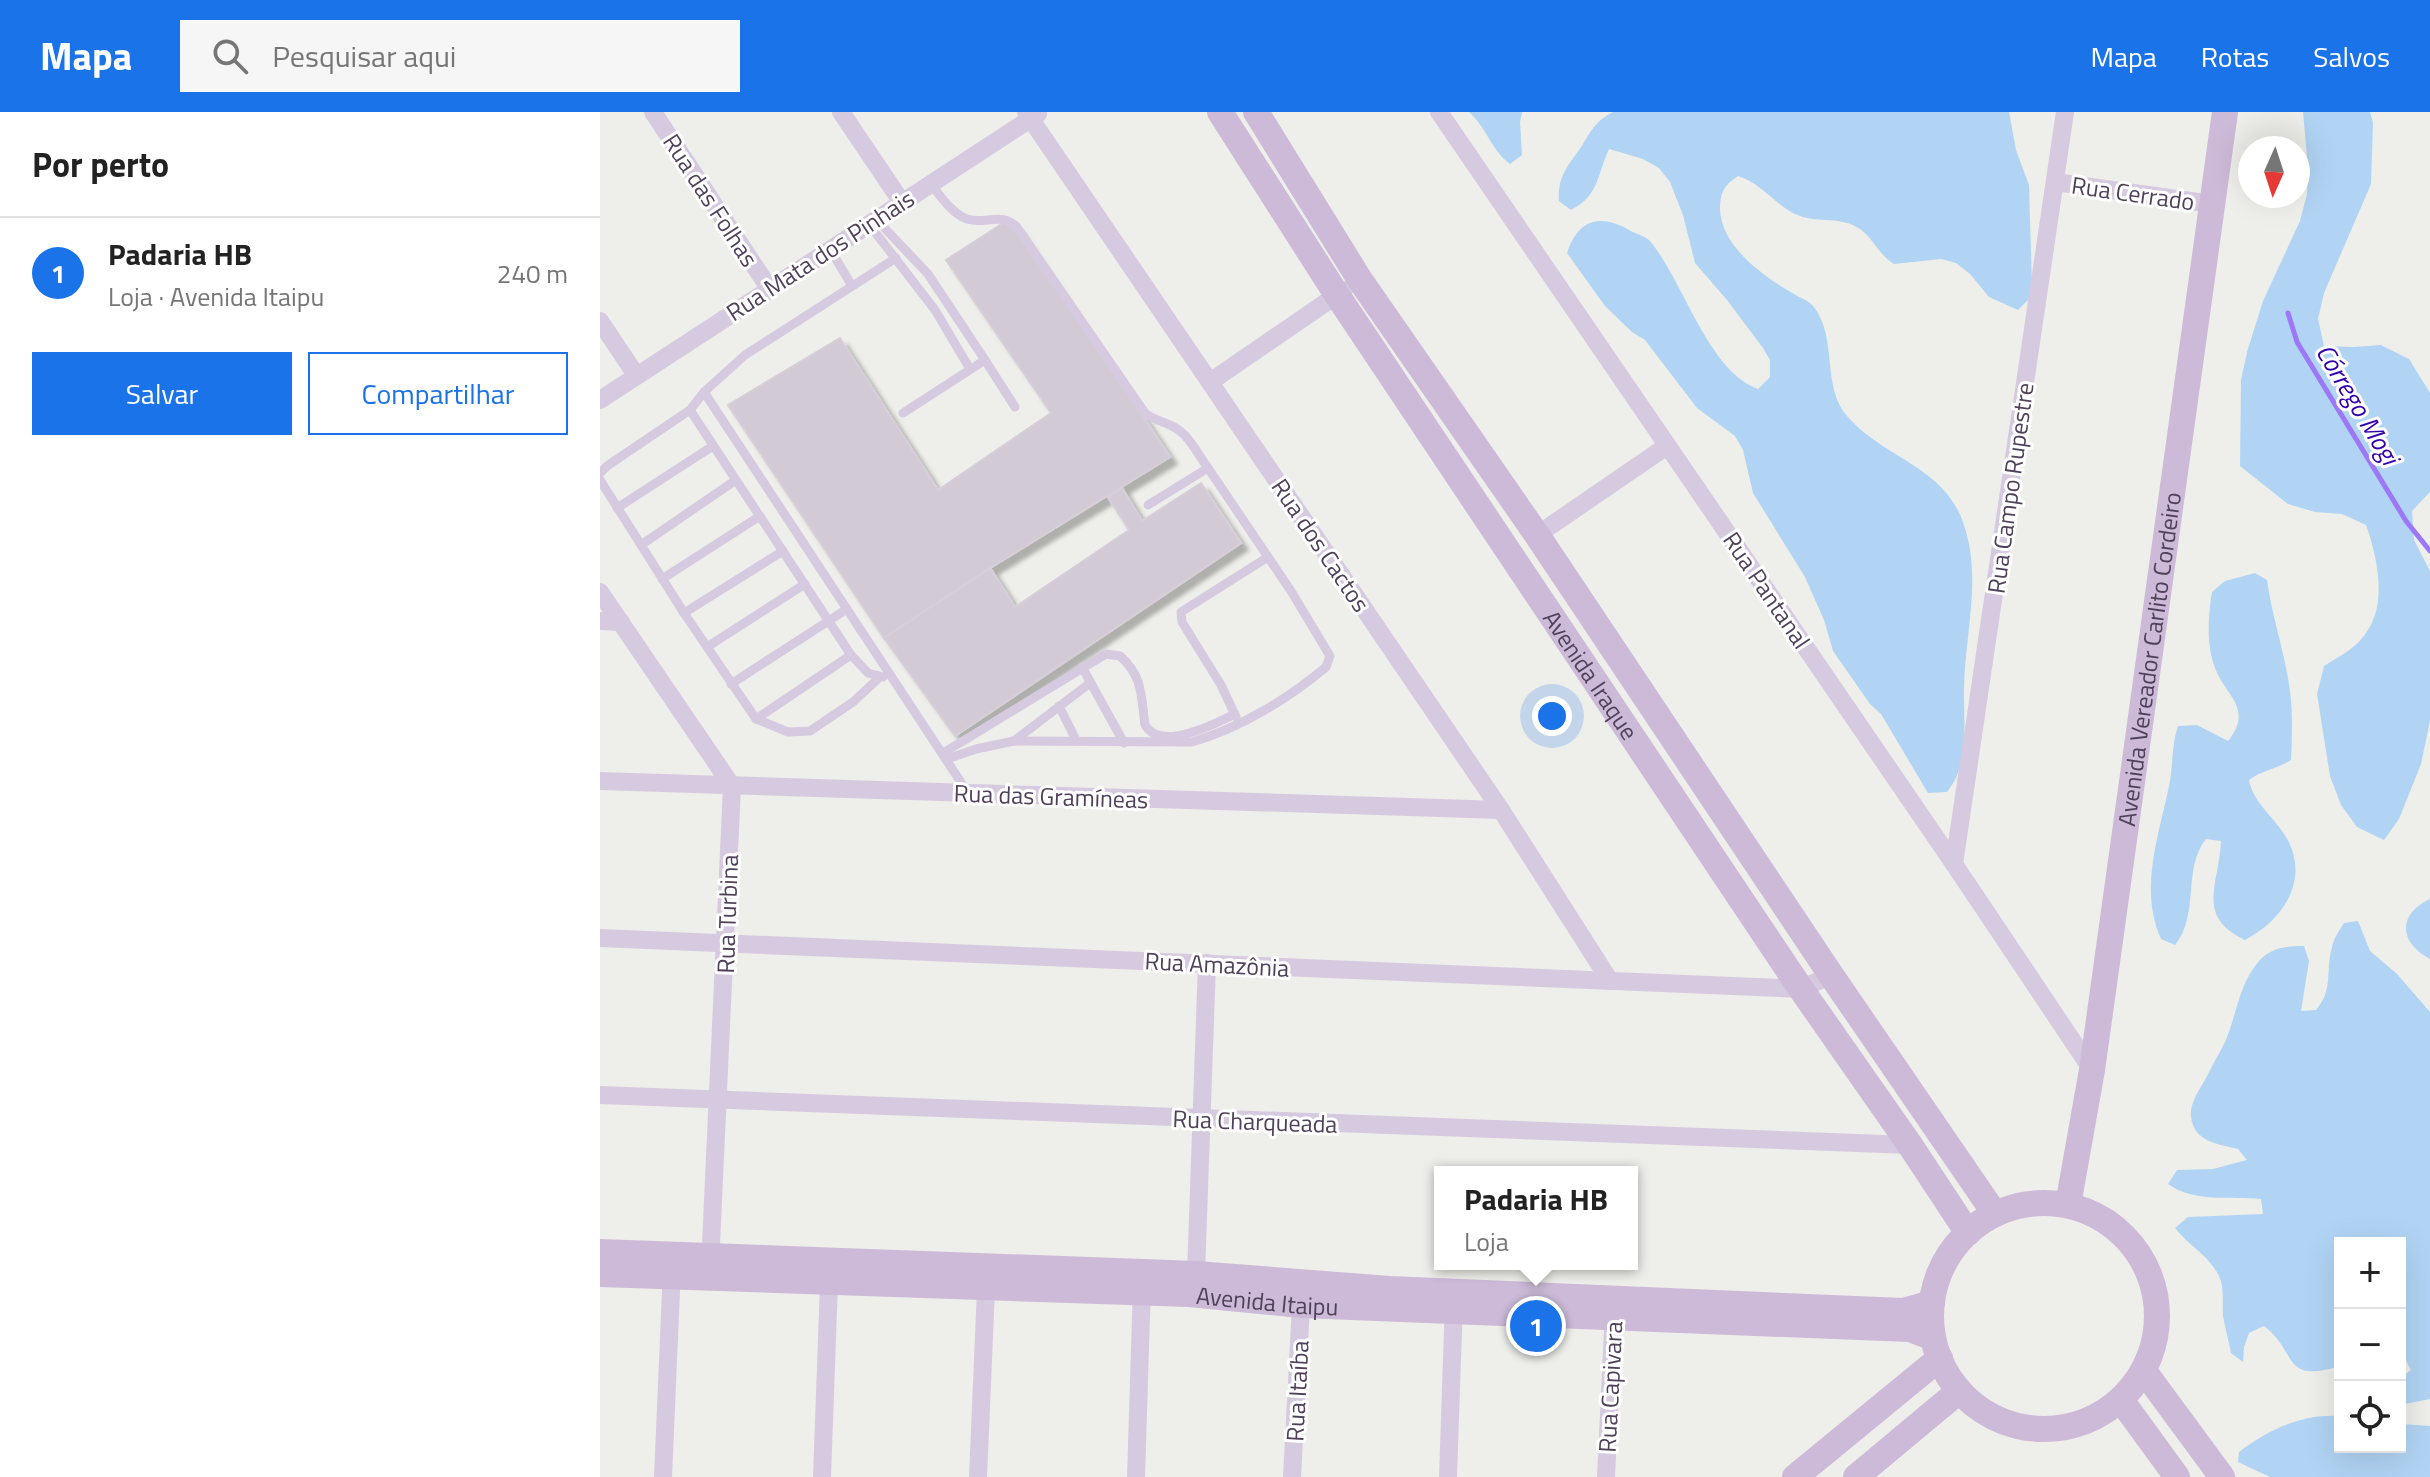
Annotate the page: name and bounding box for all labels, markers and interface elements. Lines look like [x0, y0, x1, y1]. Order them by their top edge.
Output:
search box [180, 20, 740, 92]
text: Mapa [40, 27, 132, 85]
text: Pesquisar aqui [272, 33, 456, 79]
icon: search [208, 34, 252, 78]
text: Mapa [2090, 35, 2157, 78]
text: Rotas [2201, 35, 2269, 78]
text: Salvos [2313, 35, 2390, 78]
street label: Rua das Folhas [654, 126, 768, 274]
north arrow [2238, 136, 2310, 208]
text: Por perto [32, 138, 169, 190]
street label: Rua Cerrado [2069, 167, 2197, 219]
street label: Rua Mata dos Pinhais [719, 180, 921, 330]
text: Padaria HB [108, 231, 252, 277]
text: 1 [51, 254, 65, 293]
text: 240 m [497, 254, 568, 293]
text: Loja · Avenida Itaipu [108, 277, 324, 316]
water label: Córrego Mogi [2307, 336, 2411, 474]
button: Salvar [32, 352, 292, 435]
button: Compartilhar [308, 352, 568, 435]
street label: Rua Campo Rupestre [1977, 380, 2043, 596]
street label: Rua dos Cactos [1263, 471, 1379, 619]
street label: Avenida Vereador Carlito Cordeiro [2108, 490, 2190, 828]
street label: Rua Pantanal [1714, 524, 1820, 656]
street label: Avenida Iraque [1534, 603, 1647, 747]
your location [1532, 696, 1572, 736]
street label: Rua das Gramíneas [953, 775, 1149, 817]
street label: Rua Turbina [707, 854, 747, 974]
street label: Rua Amazônia [1144, 942, 1290, 986]
street label: Rua Charqueada [1172, 1100, 1338, 1142]
popup [1434, 1166, 1638, 1270]
text: Padaria HB [1464, 1176, 1608, 1222]
text: Loja [1464, 1222, 1509, 1261]
map controls [2334, 1237, 2406, 1453]
button: + [2334, 1237, 2406, 1309]
street label: Avenida Itaipu [1195, 1277, 1339, 1324]
pin: 1 [1510, 1296, 1562, 1356]
button: − [2334, 1309, 2406, 1381]
street label: Rua Capivara [1589, 1320, 1631, 1454]
street label: Rua Itaíba [1276, 1339, 1318, 1443]
button: locate [2334, 1381, 2406, 1453]

